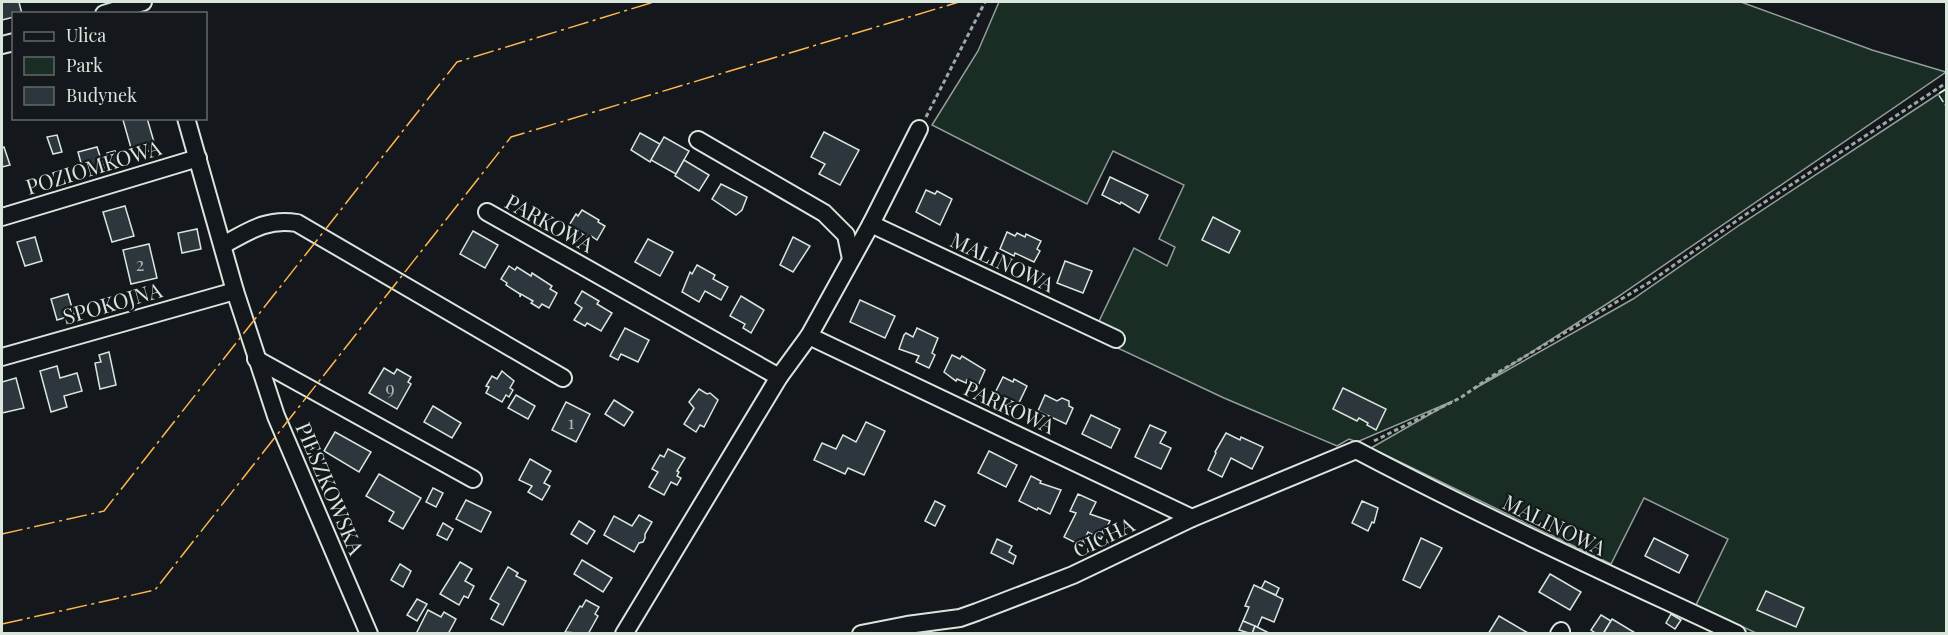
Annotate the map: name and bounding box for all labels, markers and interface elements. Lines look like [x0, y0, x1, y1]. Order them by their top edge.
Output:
legend [12, 12, 207, 120]
text: Ulica [66, 23, 106, 47]
text: Park [66, 53, 103, 77]
text: Budynek [66, 83, 137, 107]
street label: POZIOMKOWA [22, 132, 165, 200]
street label: PARKOWA [501, 186, 600, 258]
street label: MALINOWA [947, 225, 1060, 298]
house number: 2 [136, 252, 144, 276]
street label: SPOKOJNA [59, 274, 166, 330]
street label: PARKOWA [960, 373, 1061, 439]
house number: 9 [385, 376, 395, 400]
house number: 1 [568, 410, 575, 434]
street label: PIESZKOWSKA [290, 417, 372, 559]
street label: MALINOWA [1499, 487, 1612, 561]
street label: CICHA [1068, 509, 1139, 563]

